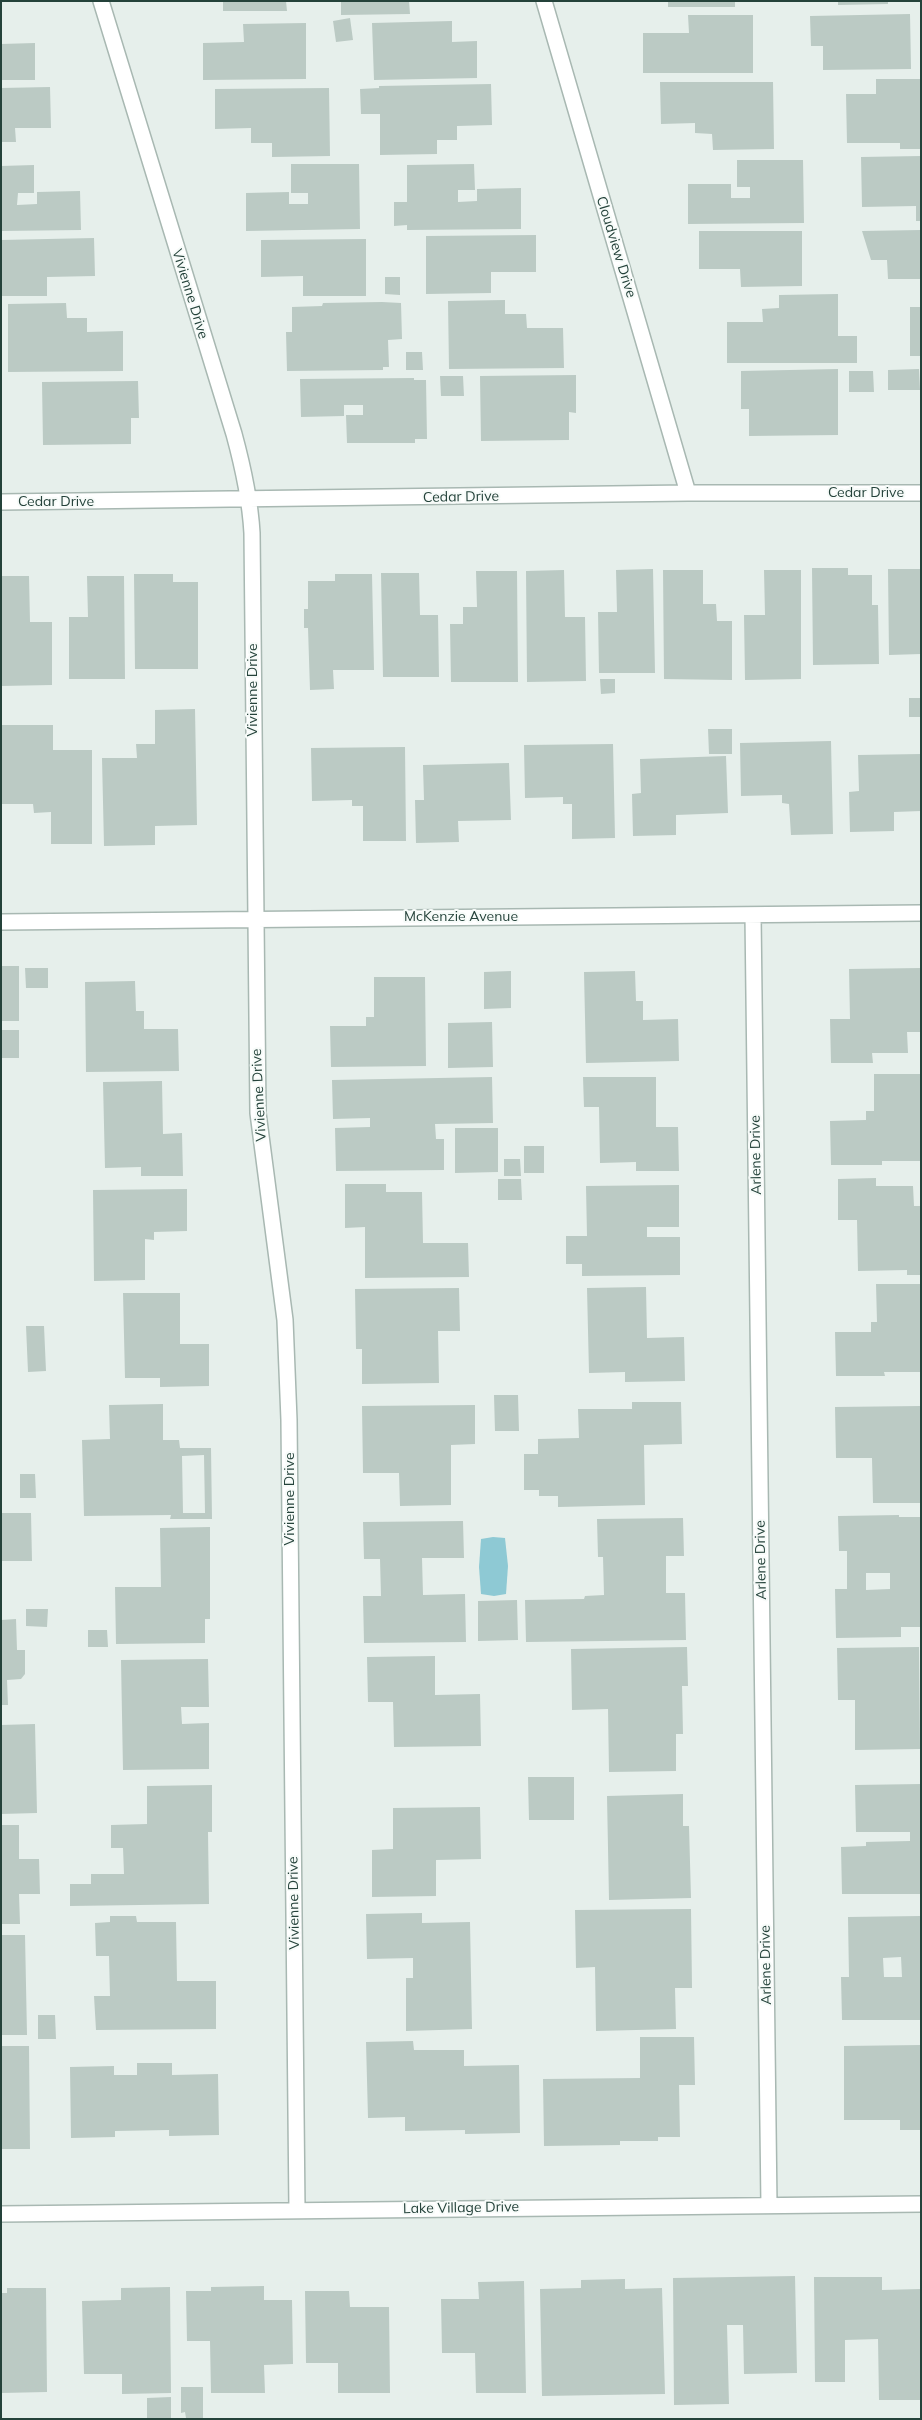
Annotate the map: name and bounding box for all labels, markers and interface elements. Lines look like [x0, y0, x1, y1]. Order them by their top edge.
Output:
street label: Cloudview Drive [593, 194, 639, 300]
street label: Vivienne Drive [168, 247, 212, 341]
street label: Cedar Drive [828, 485, 904, 501]
street label: Cedar Drive [423, 488, 499, 506]
street label: Cedar Drive [18, 494, 94, 510]
street label: Vivienne Drive [245, 644, 261, 736]
street label: McKenzie Avenue [404, 909, 518, 925]
street label: Vivienne Drive [248, 1048, 270, 1142]
street label: Arlene Drive [747, 1115, 765, 1195]
street label: Vivienne Drive [282, 1453, 298, 1545]
street label: Arlene Drive [752, 1520, 770, 1600]
street label: Vivienne Drive [285, 1856, 303, 1950]
street label: Arlene Drive [757, 1925, 775, 2005]
street label: Lake Village Drive [403, 2199, 519, 2217]

